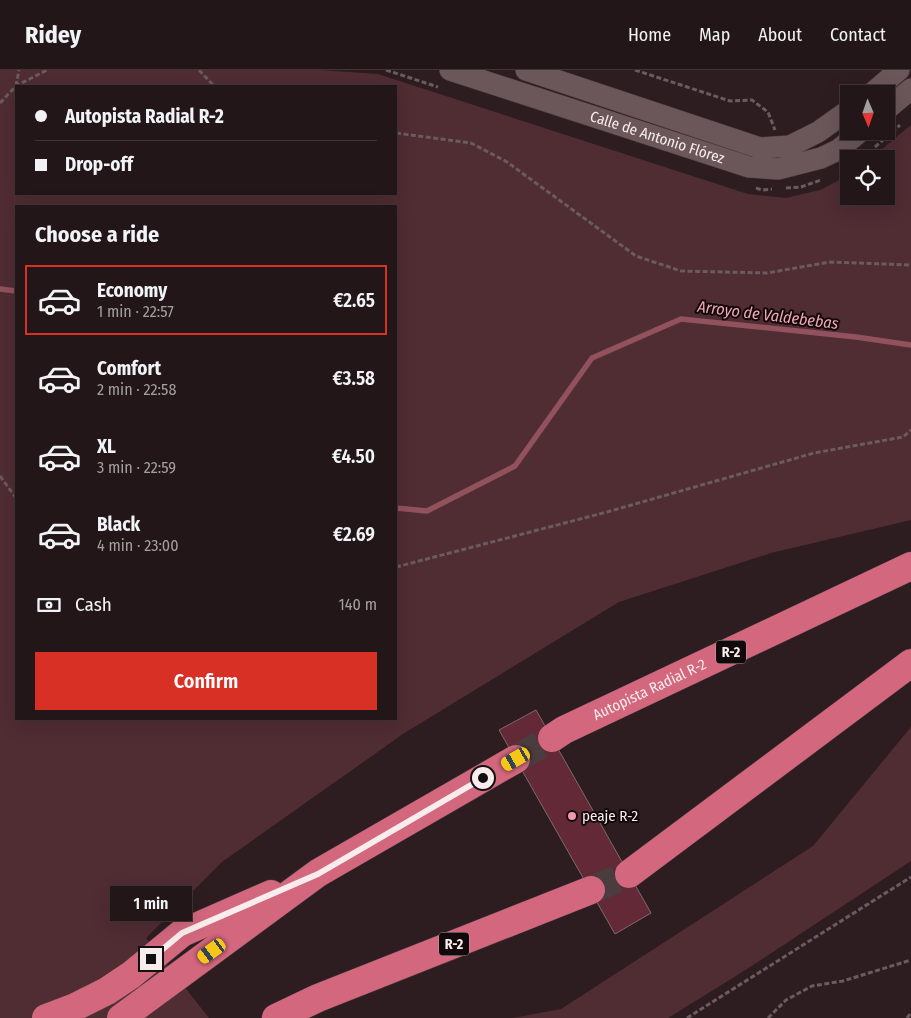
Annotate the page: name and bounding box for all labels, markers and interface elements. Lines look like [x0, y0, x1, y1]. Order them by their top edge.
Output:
text: Ridey [25, 21, 81, 49]
text: Home [628, 24, 671, 46]
text: Map [699, 24, 730, 46]
text: About [758, 24, 802, 46]
text: Contact [830, 24, 886, 46]
north arrow [840, 85, 895, 140]
map controls [840, 85, 895, 205]
text: Autopista Radial R-2 [65, 105, 224, 128]
street label: Calle de Antonio Flórez [588, 107, 727, 167]
button: locate [840, 150, 895, 205]
text: Drop-off [65, 153, 133, 176]
text: Choose a ride [35, 221, 159, 248]
icon: car [37, 278, 82, 323]
text: Economy [97, 279, 167, 302]
text: €2.65 [333, 289, 375, 312]
water label: Arroyo de Valdebebas [695, 297, 840, 333]
text: 1 min · 22:57 [97, 302, 174, 321]
icon: car [37, 356, 82, 401]
text: Comfort [97, 357, 161, 380]
text: €3.58 [332, 367, 375, 390]
text: 2 min · 22:58 [97, 380, 176, 399]
icon: car [37, 434, 82, 479]
text: XL [97, 435, 116, 458]
text: €4.50 [332, 445, 375, 468]
text: 3 min · 22:59 [97, 458, 176, 477]
icon: car [37, 512, 82, 557]
text: Black [97, 513, 140, 536]
text: €2.69 [333, 523, 375, 546]
text: 4 min · 23:00 [97, 536, 179, 555]
icon: cash [35, 591, 63, 619]
text: Cash [75, 593, 112, 616]
text: 140 m [339, 595, 377, 614]
road number: R-2 [716, 640, 746, 664]
button: Confirm [35, 652, 377, 710]
street label: Autopista Radial R-2 [590, 655, 709, 724]
car [499, 745, 532, 773]
route start [472, 767, 494, 789]
place label: peaje R-2 [582, 807, 639, 825]
marker: peaje R-2 [566, 810, 578, 822]
callout: 1 min [110, 886, 192, 922]
text: 1 min [134, 894, 168, 913]
road number: R-2 [439, 932, 469, 956]
car [195, 936, 228, 966]
route end [140, 948, 162, 970]

